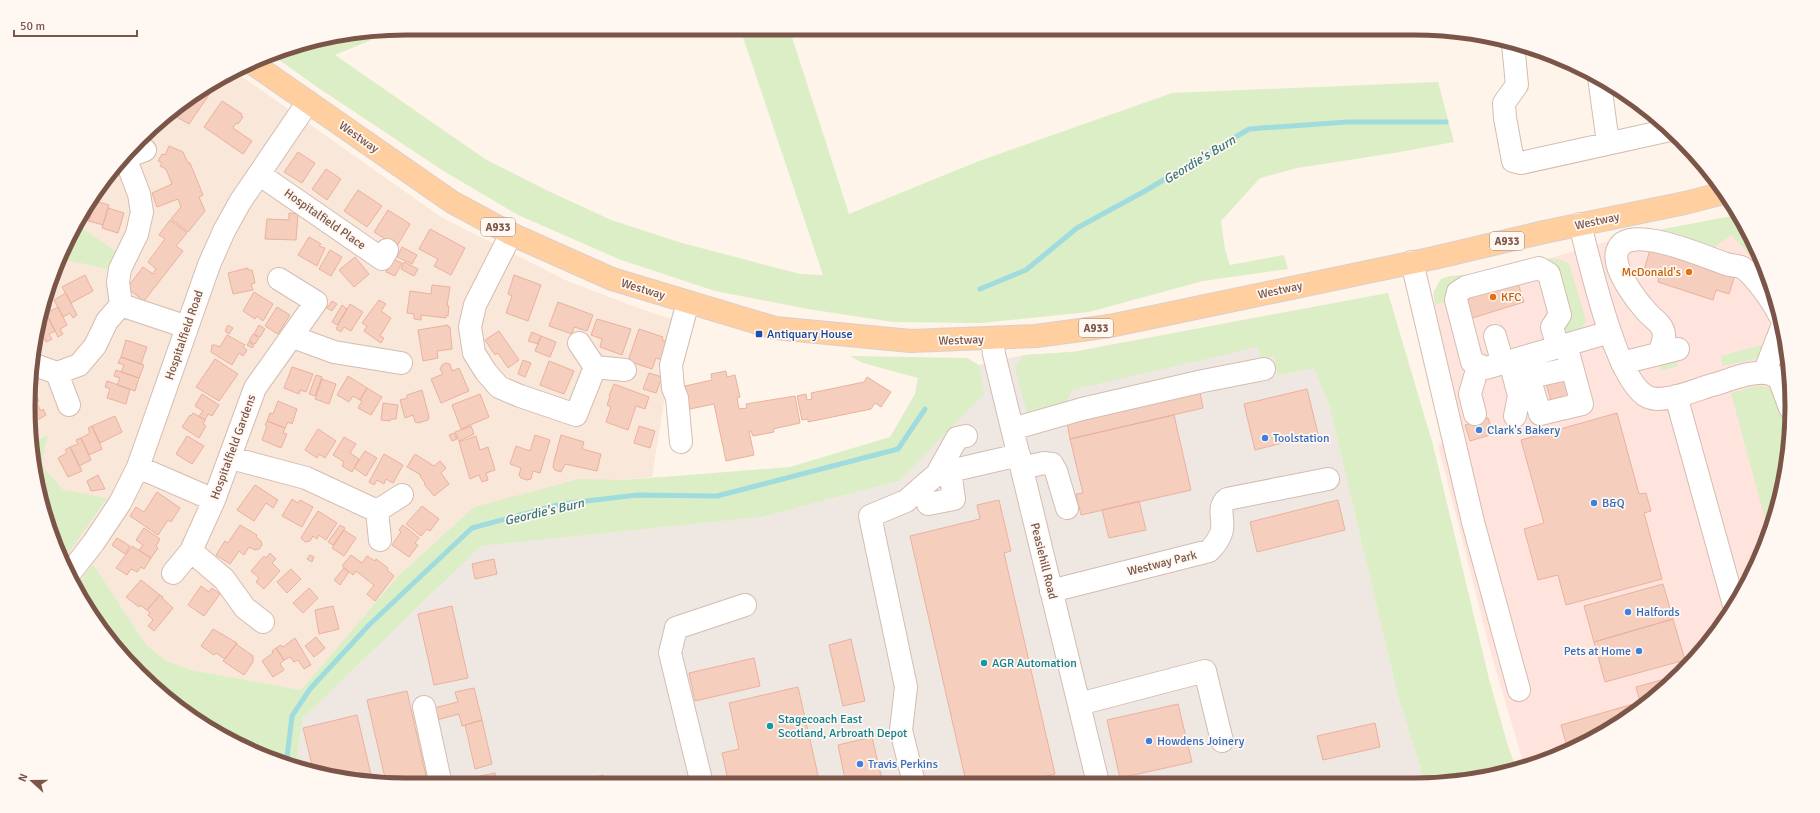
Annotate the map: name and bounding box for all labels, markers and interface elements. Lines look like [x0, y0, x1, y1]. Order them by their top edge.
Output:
scale bar [14, 12, 137, 38]
text: 50 m [20, 19, 45, 34]
street label: Westway [336, 118, 382, 157]
water label: Geordie's Burn [1161, 132, 1239, 188]
street label: Hospitalfield Place [281, 186, 368, 253]
street label: Westway [1573, 209, 1621, 234]
road number: A933 [481, 218, 515, 236]
road number: A933 [1490, 232, 1524, 250]
place label: McDonald's [1621, 265, 1681, 280]
marker: McDonald's [1684, 267, 1694, 277]
street label: Westway [619, 276, 667, 303]
street label: Westway [1256, 278, 1304, 303]
street label: Hospitalfield Road [162, 288, 207, 382]
place label: KFC [1501, 290, 1522, 305]
marker: KFC [1488, 292, 1498, 302]
road number: A933 [1079, 319, 1113, 337]
place label: Antiquary House [767, 327, 853, 342]
marker: Antiquary House [754, 329, 764, 339]
street label: Westway [938, 332, 984, 349]
street label: Hospitalfield Gardens [208, 393, 259, 502]
place label: Clark's Bakery [1487, 423, 1561, 438]
marker: Clark's Bakery [1474, 425, 1484, 435]
place label: Toolstation [1273, 431, 1330, 446]
marker: Toolstation [1260, 433, 1270, 443]
water label: Geordie's Burn [503, 495, 586, 529]
place label: B&Q [1602, 496, 1625, 511]
marker: B&Q [1589, 498, 1599, 508]
street label: Peasiehill Road [1027, 521, 1060, 601]
street label: Westway Park [1126, 548, 1198, 579]
place label: Halfords [1636, 605, 1680, 620]
marker: Halfords [1623, 607, 1633, 617]
place label: Pets at Home [1564, 644, 1631, 659]
marker: Pets at Home [1634, 646, 1644, 656]
place label: AGR Automation [992, 656, 1077, 671]
marker: AGR Automation [979, 658, 989, 668]
place label: Stagecoach East Scotland, Arbroath Depot [778, 712, 907, 741]
marker: Stagecoach East Scotland, Arbroath Depot [765, 721, 775, 731]
place label: Howdens Joinery [1157, 734, 1245, 749]
marker: Howdens Joinery [1144, 736, 1154, 746]
place label: Travis Perkins [868, 757, 938, 772]
marker: Travis Perkins [855, 759, 865, 769]
north arrow [12, 761, 52, 801]
text: N [16, 772, 31, 783]

